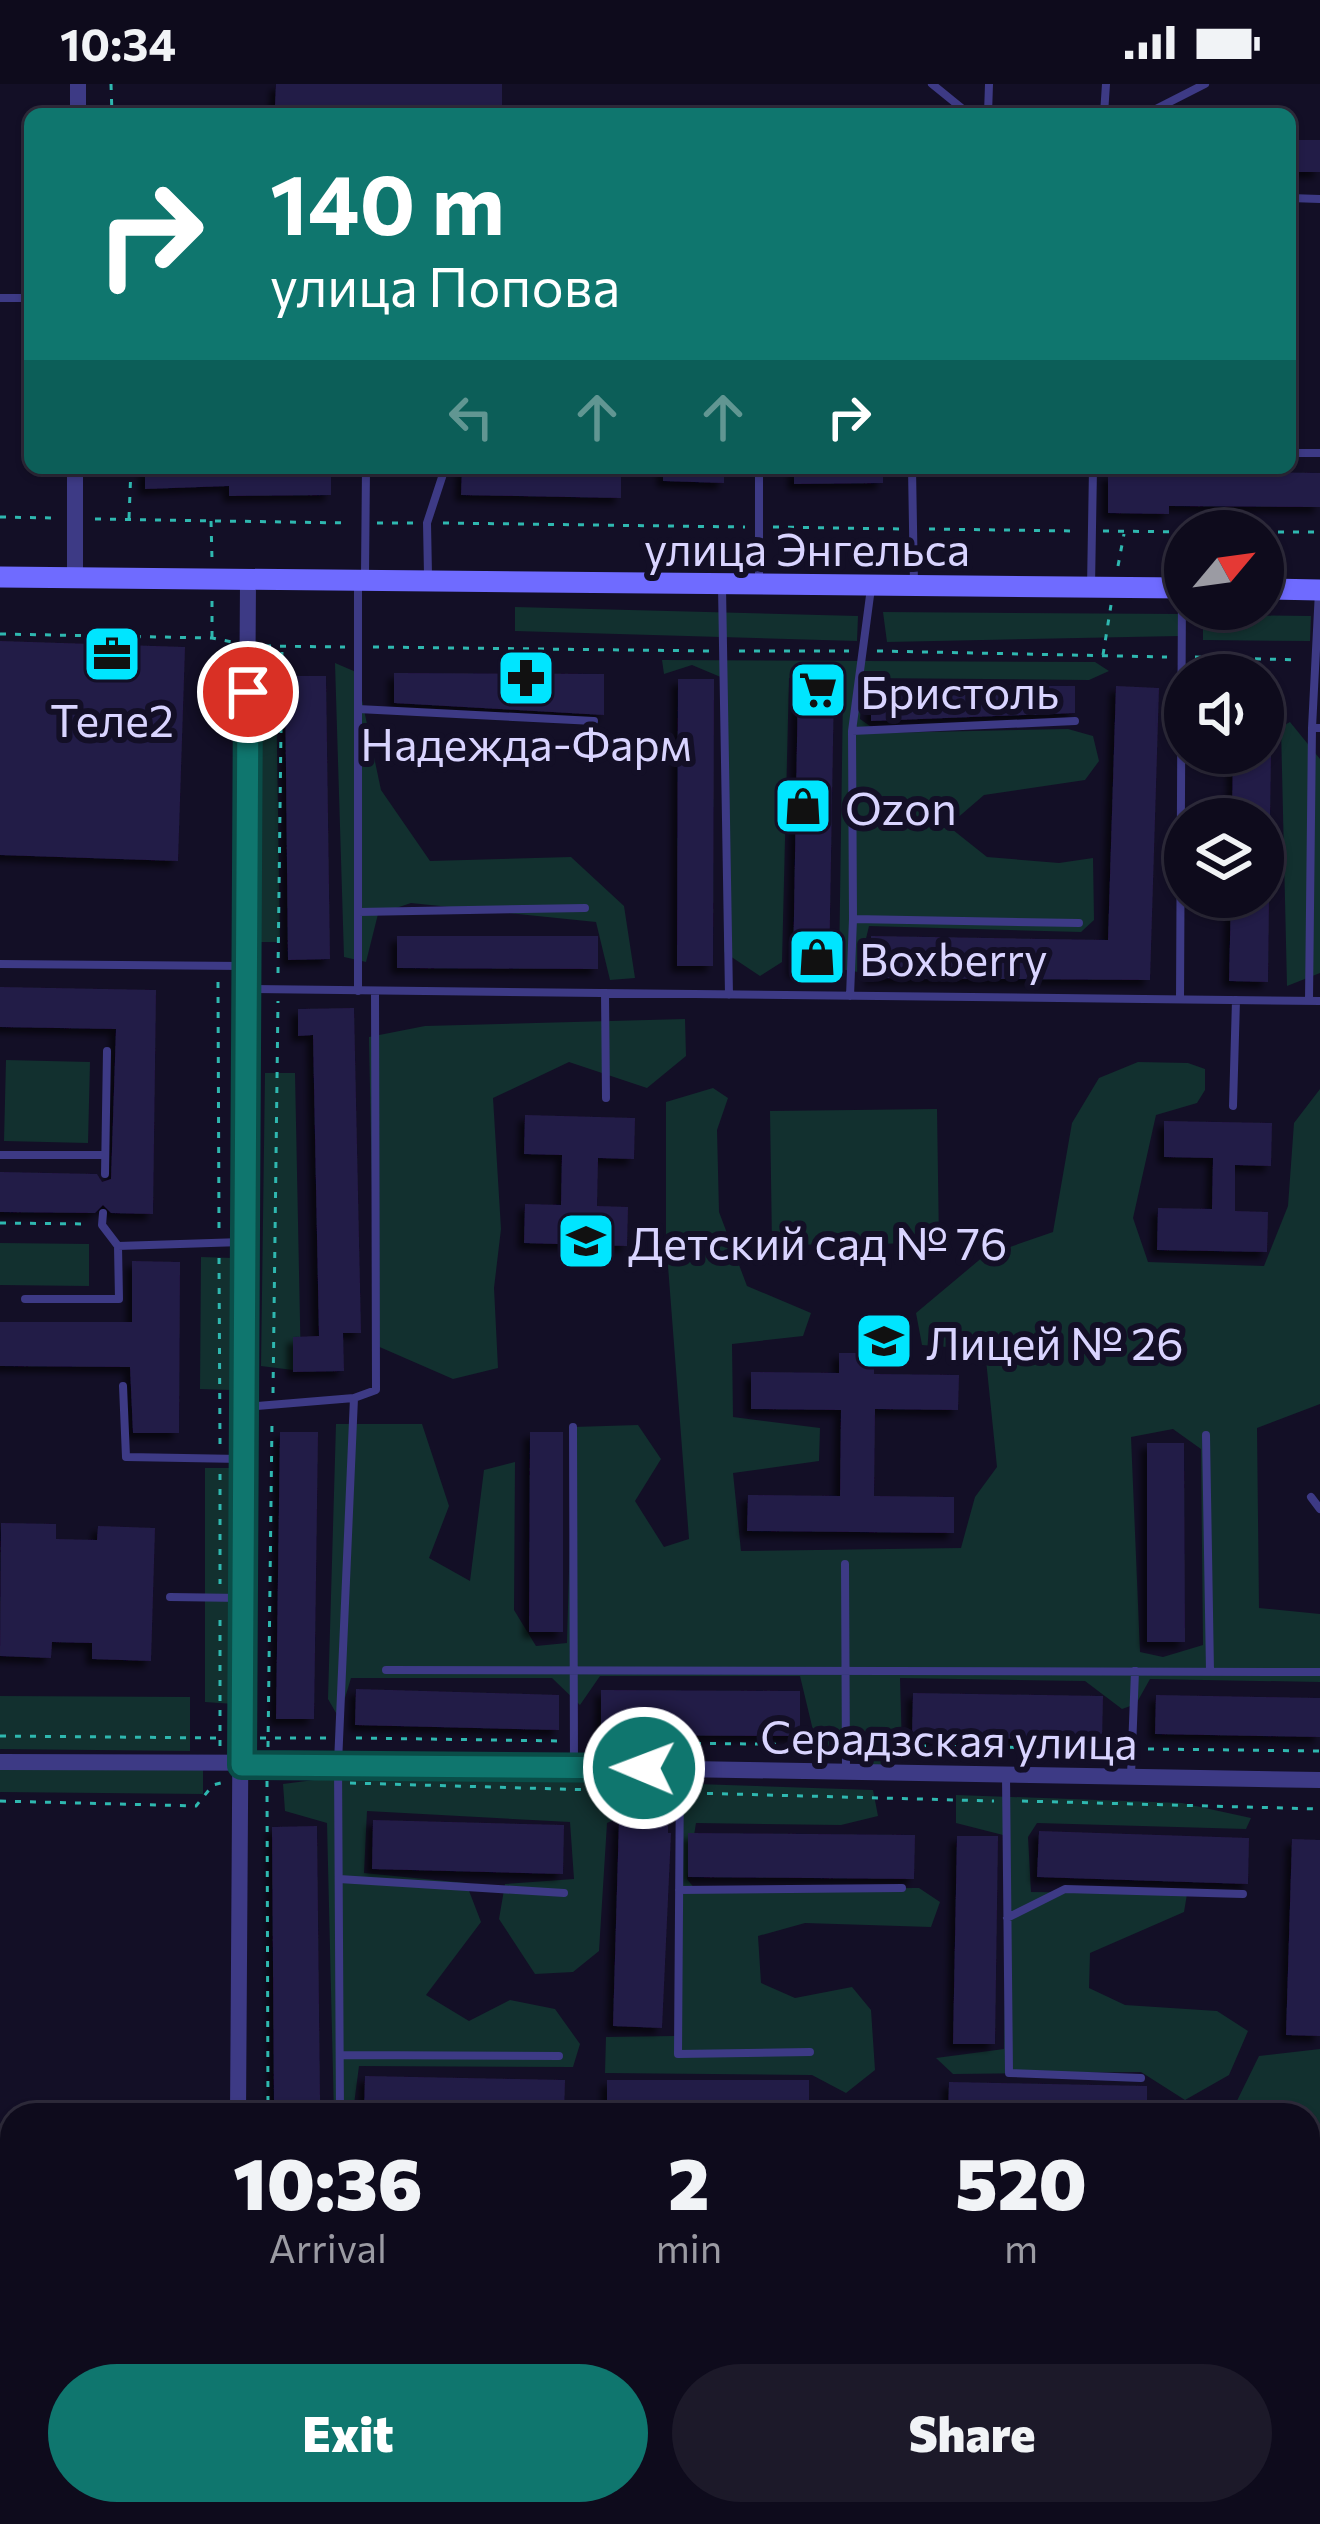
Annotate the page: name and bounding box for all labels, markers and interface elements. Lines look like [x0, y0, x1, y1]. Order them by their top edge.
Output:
text: 10:34 [60, 15, 176, 70]
text: 140 m [270, 150, 505, 252]
icon: right [72, 156, 228, 312]
text: улица Попова [270, 252, 620, 318]
icon: left [438, 384, 504, 450]
icon: ahead [564, 384, 630, 450]
icon: ahead [690, 384, 756, 450]
icon: right [816, 384, 882, 450]
north arrow [1164, 510, 1284, 630]
map controls [1164, 510, 1284, 918]
street label: улица Энгельса [644, 520, 970, 575]
office icon: Теле2 [81, 623, 143, 685]
pin [197, 641, 299, 743]
pharmacy icon: Надежда-Фарм [495, 647, 557, 709]
button: sound [1164, 654, 1284, 774]
icon: arrive [215, 659, 281, 725]
supermarket icon: Бристоль [787, 659, 849, 721]
place label: Бристоль [860, 663, 1059, 718]
place label: Теле2 [50, 691, 174, 746]
place label: Надежда-Фарм [360, 715, 692, 770]
shop icon: Ozon [772, 775, 834, 837]
place label: Ozon [845, 779, 957, 834]
button: layers [1164, 798, 1284, 918]
shop icon: Boxberry [786, 926, 848, 988]
place label: Boxberry [859, 930, 1047, 985]
school or university icon: Детский сад № 76 [555, 1210, 617, 1272]
place label: Детский сад № 76 [628, 1214, 1007, 1269]
school or university icon: Лицей № 26 [853, 1310, 915, 1372]
place label: Лицей № 26 [926, 1314, 1183, 1369]
position arrow [581, 1705, 707, 1831]
street label: Серадзская улица [760, 1707, 1138, 1769]
text: 10:36 [233, 2137, 423, 2225]
text: 2 [668, 2137, 710, 2225]
text: 520 [955, 2137, 1087, 2225]
text: Arrival [269, 2223, 387, 2271]
text: min [656, 2223, 722, 2271]
text: m [1004, 2223, 1038, 2271]
button: Exit [48, 2364, 648, 2502]
button: Share [672, 2364, 1272, 2502]

